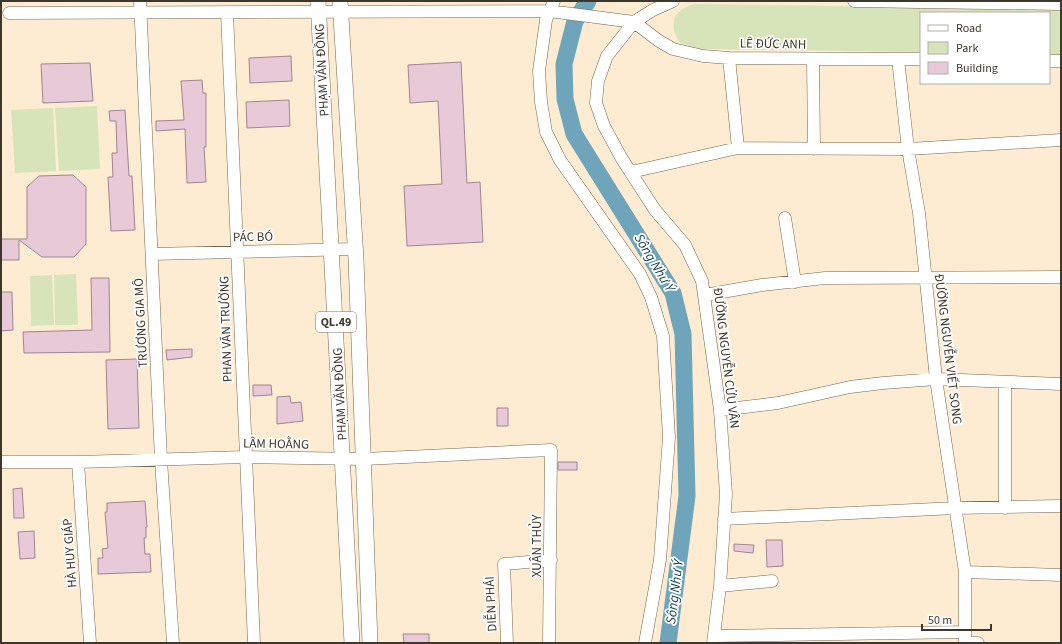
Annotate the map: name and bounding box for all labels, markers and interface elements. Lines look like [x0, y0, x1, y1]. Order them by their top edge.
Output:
legend [920, 12, 1050, 84]
text: Road [956, 20, 982, 37]
street label: PHẠM VĂN ĐỒNG [311, 23, 333, 117]
street label: LÊ ĐỨC ANH [740, 34, 806, 54]
text: Park [956, 40, 978, 57]
text: Building [956, 60, 998, 77]
street label: PÁC BÓ [233, 228, 273, 246]
water label: Sông Như Ý [629, 230, 680, 297]
street label: ĐƯỜNG NGUYỄN VIẾT SONG [930, 273, 966, 425]
street label: PHAN VĂN TRƯỜNG [215, 275, 237, 383]
street label: TRƯƠNG GIA MÔ [130, 278, 152, 368]
street label: ĐƯỜNG NGUYỄN CỬU VÂN [708, 286, 744, 430]
road number: QL.49 [316, 312, 356, 332]
street label: PHẠM VĂN ĐỒNG [329, 347, 351, 441]
street label: LÂM HOẰNG [243, 433, 309, 454]
street label: XUÂN THỦY [528, 514, 546, 577]
street label: HÀ HUY GIÁP [59, 518, 81, 588]
water label: Sông Như Ý [661, 557, 689, 625]
street label: DIỄN PHÁI [481, 576, 501, 632]
scale bar [922, 606, 991, 632]
text: 50 m [928, 612, 952, 629]

